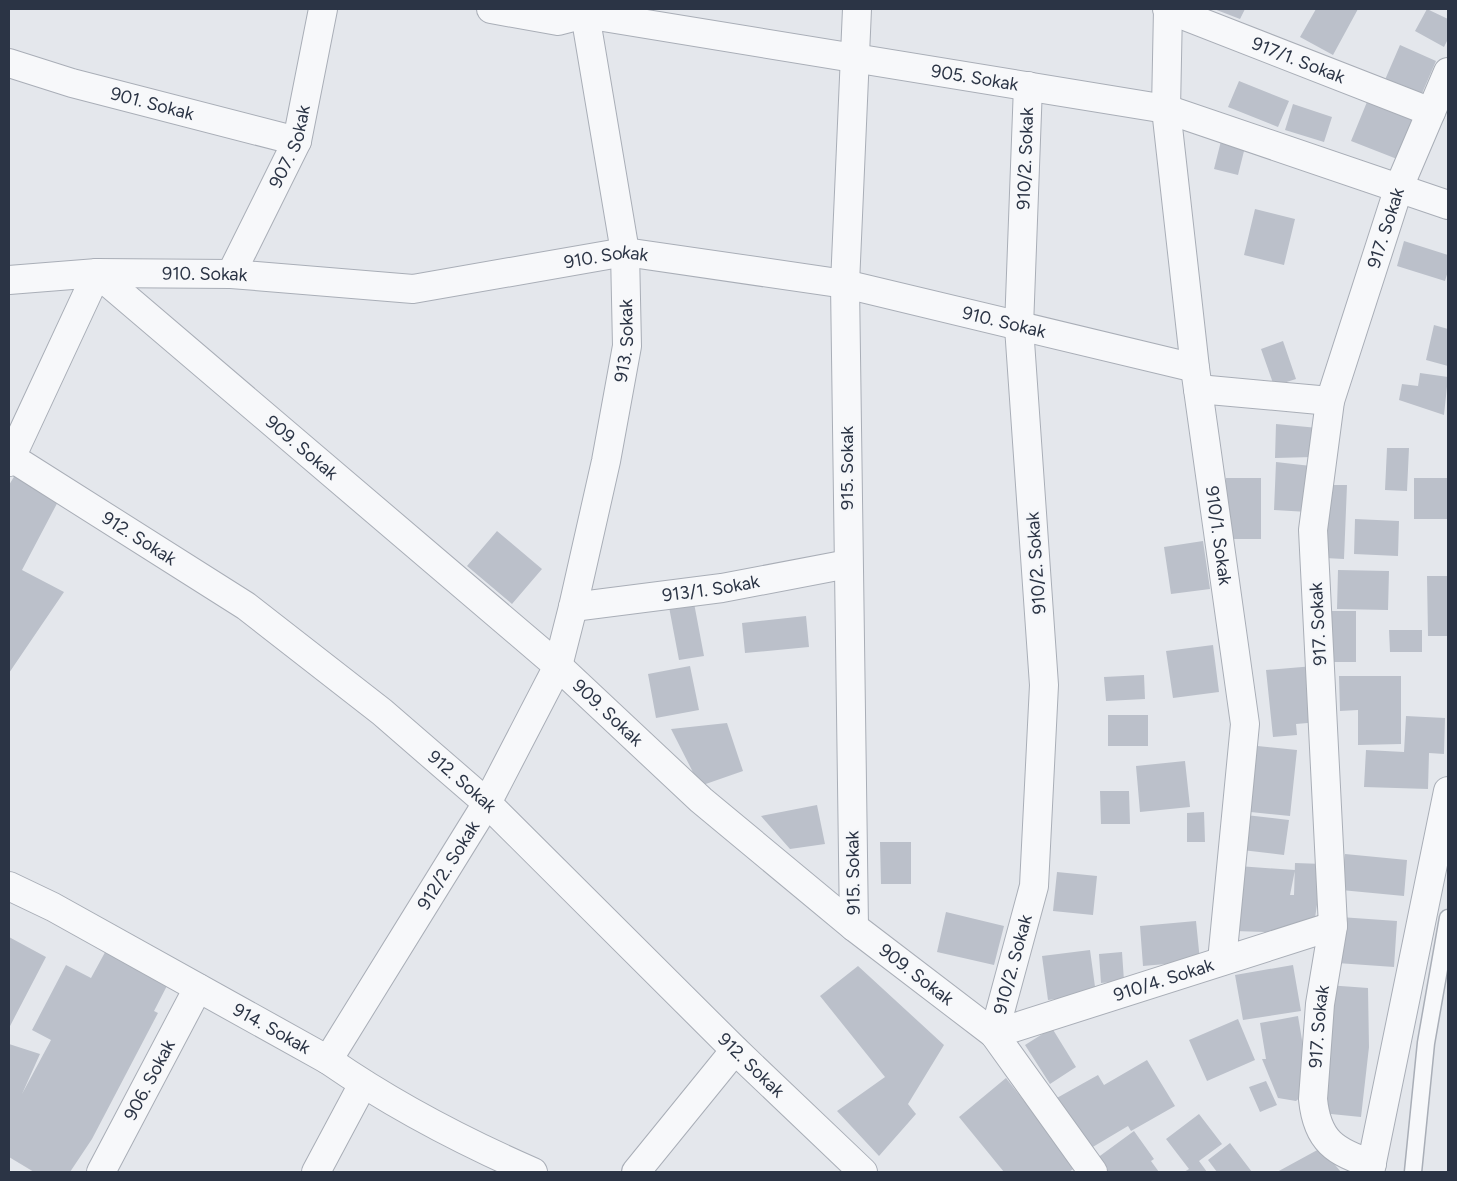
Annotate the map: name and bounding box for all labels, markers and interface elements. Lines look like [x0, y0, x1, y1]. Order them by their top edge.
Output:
street label: 917/1. Sokak [1249, 32, 1348, 88]
street label: 905. Sokak [930, 60, 1020, 96]
street label: 901. Sokak [108, 82, 197, 125]
street label: 907. Sokak [264, 103, 315, 192]
street label: 910/2. Sokak [1012, 107, 1038, 210]
street label: 917. Sokak [1362, 185, 1409, 271]
street label: 910. Sokak [562, 241, 650, 273]
street label: 910. Sokak [162, 262, 249, 286]
street label: 913. Sokak [610, 299, 638, 384]
street label: 910. Sokak [960, 302, 1048, 343]
street label: 909. Sokak [261, 411, 343, 485]
street label: 915. Sokak [836, 426, 858, 510]
street label: 910/1. Sokak [1201, 485, 1236, 587]
street label: 912. Sokak [98, 507, 181, 570]
street label: 910/2. Sokak [1021, 511, 1051, 615]
street label: 913/1. Sokak [661, 570, 761, 607]
street label: 917. Sokak [1305, 582, 1331, 666]
street label: 909. Sokak [568, 674, 648, 751]
street label: 912. Sokak [423, 746, 501, 817]
street label: 912/2. Sokak [413, 816, 485, 914]
street label: 915. Sokak [841, 831, 865, 915]
street label: 910/2. Sokak [989, 912, 1037, 1017]
street label: 909. Sokak [875, 939, 958, 1010]
street label: 910/4. Sokak [1111, 954, 1217, 1006]
street label: 917. Sokak [1304, 983, 1334, 1069]
street label: 914. Sokak [229, 998, 314, 1059]
street label: 912. Sokak [713, 1028, 789, 1102]
street label: 906. Sokak [119, 1036, 180, 1124]

